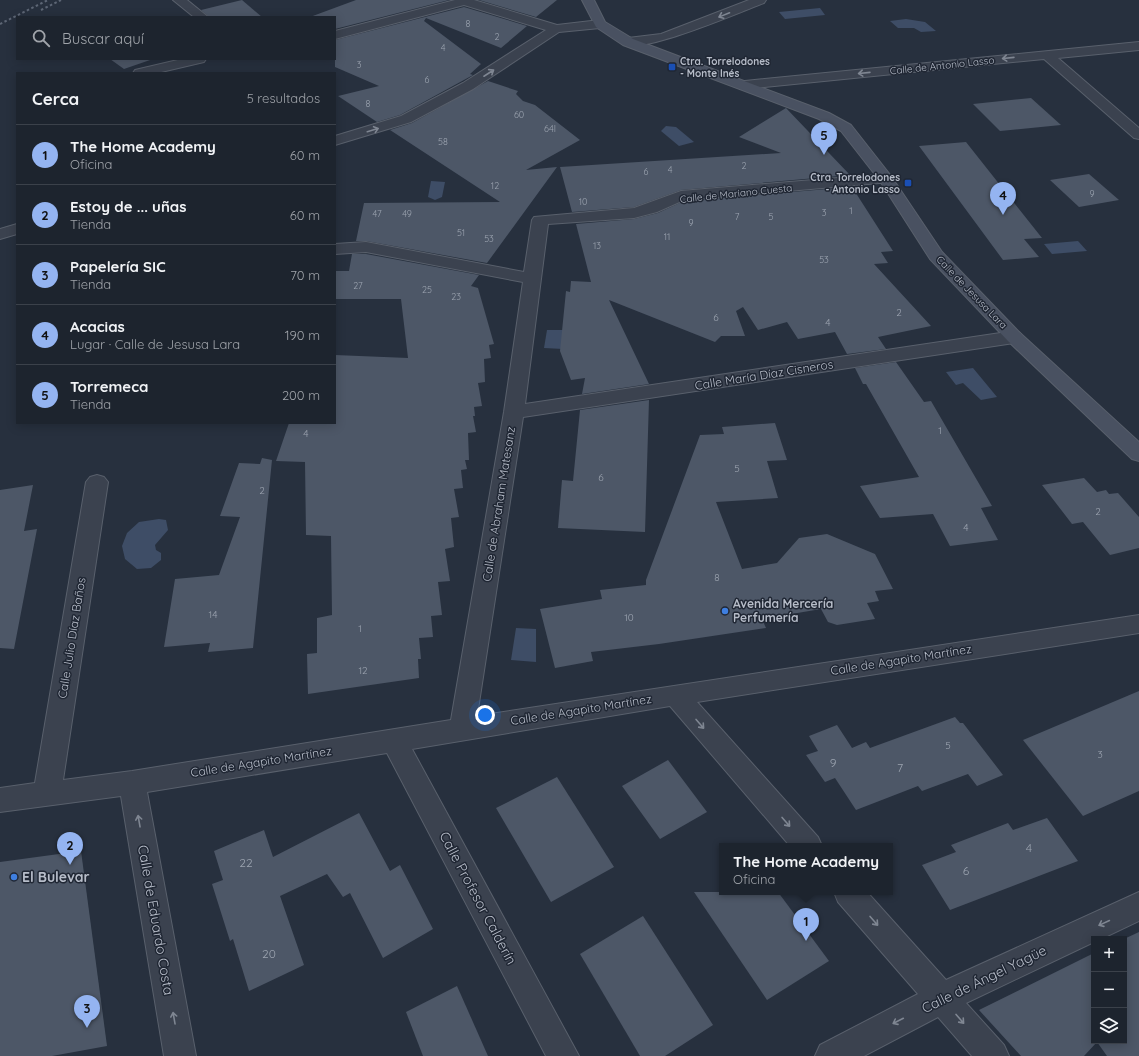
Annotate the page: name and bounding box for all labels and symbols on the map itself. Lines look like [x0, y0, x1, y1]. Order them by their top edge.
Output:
one-way arrow [719, 11, 731, 19]
house number: 8 [466, 18, 471, 29]
house number: 2 [495, 31, 500, 42]
house number: 4 [441, 42, 446, 53]
street label: Calle de Antonio Lasso [889, 54, 995, 77]
one-way arrow [1002, 54, 1015, 62]
place label: Ctra. Torrelodones - Monte Inés [680, 55, 770, 80]
house number: 3 [357, 59, 362, 70]
marker: Ctra. Torrelodones - Monte Inés [667, 62, 677, 72]
one-way arrow [483, 69, 494, 77]
one-way arrow [858, 69, 871, 77]
house number: 6 [425, 74, 430, 85]
house number: 8 [366, 98, 371, 109]
house number: 60 [514, 109, 524, 120]
pin: 5 [811, 122, 837, 155]
house number: 64I [544, 123, 556, 134]
one-way arrow [366, 126, 379, 133]
house number: 58 [438, 136, 448, 147]
house number: 2 [742, 160, 747, 171]
house number: 4 [668, 164, 673, 175]
house number: 6 [644, 166, 649, 177]
place label: Ctra. Torrelodones - Antonio Lasso [810, 171, 900, 196]
marker: Ctra. Torrelodones - Antonio Lasso [903, 178, 913, 188]
house number: 12 [491, 180, 499, 191]
street label: Calle de Mariano Cuesta [679, 181, 793, 206]
pin: 4 [990, 182, 1016, 215]
house number: 9 [1089, 188, 1095, 199]
house number: 10 [579, 196, 587, 207]
house number: 1 [849, 205, 853, 216]
house number: 3 [822, 207, 827, 218]
house number: 47 [372, 208, 382, 219]
house number: 49 [402, 208, 412, 219]
house number: 7 [735, 211, 740, 222]
house number: 5 [769, 211, 774, 222]
house number: 9 [688, 217, 694, 228]
house number: 51 [457, 227, 465, 238]
house number: 11 [664, 231, 670, 242]
house number: 53 [484, 233, 494, 244]
house number: 13 [593, 240, 601, 251]
street label: Calle de Jesusa Lara [933, 253, 1010, 332]
house number: 53 [819, 254, 829, 265]
house number: 27 [353, 280, 363, 291]
house number: 25 [422, 284, 432, 295]
house number: 23 [451, 291, 461, 302]
house number: 2 [896, 306, 902, 319]
house number: 6 [713, 311, 719, 324]
house number: 4 [825, 316, 831, 329]
street label: Calle María Díaz Cisneros [694, 356, 835, 393]
house number: 1 [938, 424, 942, 437]
street label: Calle de Abraham Matesanz [479, 425, 518, 582]
house number: 4 [303, 427, 309, 440]
house number: 5 [734, 462, 740, 475]
house number: 6 [598, 471, 604, 484]
house number: 2 [259, 484, 265, 497]
house number: 2 [1095, 505, 1101, 518]
house number: 4 [963, 521, 969, 534]
house number: 8 [714, 571, 720, 584]
street label: Calle Julio Díaz Baños [55, 576, 89, 700]
place label: Avenida Mercería Perfumería [733, 596, 833, 625]
marker: Avenida Mercería Perfumería [720, 606, 730, 616]
house number: 14 [209, 608, 217, 621]
house number: 10 [624, 611, 634, 624]
house number: 1 [358, 622, 362, 635]
street label: Calle de Agapito Martínez [829, 641, 973, 678]
house number: 12 [358, 664, 368, 677]
street label: Calle de Agapito Martínez [509, 691, 653, 728]
your location [475, 705, 495, 725]
one-way arrow [696, 719, 705, 730]
house number: 5 [945, 739, 951, 752]
street label: Calle de Agapito Martínez [189, 743, 333, 780]
house number: 3 [1097, 748, 1103, 761]
house number: 9 [830, 755, 837, 770]
house number: 7 [897, 760, 903, 775]
one-way arrow [134, 815, 142, 828]
one-way arrow [782, 817, 791, 827]
street label: Calle Profesor Calderín [435, 829, 521, 967]
pin: 2 [57, 832, 83, 865]
house number: 4 [1026, 840, 1032, 855]
street label: Calle de Eduardo Costa [134, 844, 178, 996]
house number: 22 [239, 855, 253, 870]
house number: 6 [963, 863, 970, 878]
place label: El Bulevar [22, 868, 90, 886]
marker: El Bulevar [9, 872, 19, 882]
pin: 1 [793, 908, 819, 941]
one-way arrow [870, 916, 879, 926]
one-way arrow [1098, 920, 1110, 927]
street label: Calle de Ángel Yagüe [919, 941, 1049, 1017]
house number: 20 [262, 946, 276, 961]
pin: 3 [74, 995, 100, 1028]
one-way arrow [169, 1011, 177, 1024]
one-way arrow [956, 1013, 965, 1024]
one-way arrow [892, 1018, 904, 1026]

